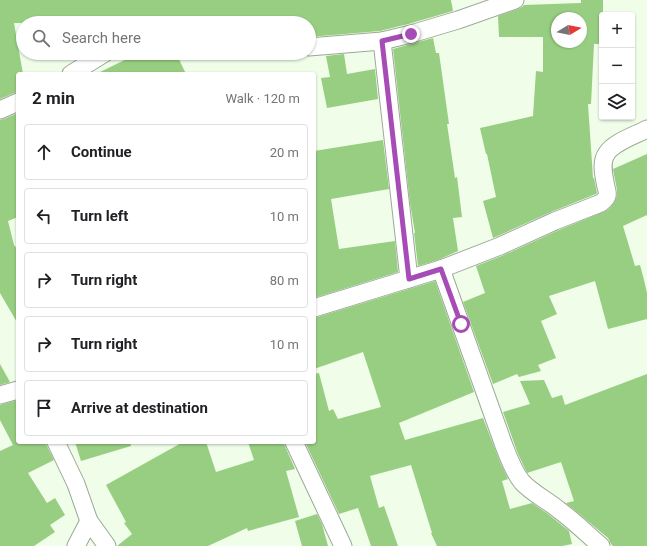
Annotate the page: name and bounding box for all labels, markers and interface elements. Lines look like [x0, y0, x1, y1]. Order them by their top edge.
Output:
north arrow [551, 12, 587, 48]
map controls [599, 12, 635, 120]
button: + [599, 12, 635, 48]
search box [16, 16, 316, 60]
route end [402, 25, 420, 43]
icon: search [30, 27, 52, 49]
text: Search here [62, 29, 141, 47]
button: − [599, 48, 635, 84]
button: layers [599, 84, 635, 120]
text: 2 min [32, 88, 75, 108]
text: Walk · 120 m [225, 91, 300, 106]
icon: ahead [33, 141, 55, 163]
text: Continue [71, 143, 132, 161]
text: 20 m [270, 145, 299, 160]
icon: left [33, 205, 55, 227]
text: Turn left [71, 207, 128, 225]
text: 10 m [270, 209, 299, 224]
icon: right [33, 269, 55, 291]
text: Turn right [71, 271, 137, 289]
text: 80 m [270, 273, 299, 288]
route start [452, 315, 470, 333]
icon: right [33, 333, 55, 355]
text: Turn right [71, 335, 137, 353]
text: 10 m [270, 337, 299, 352]
icon: arrive [33, 397, 55, 419]
text: Arrive at destination [71, 399, 208, 417]

